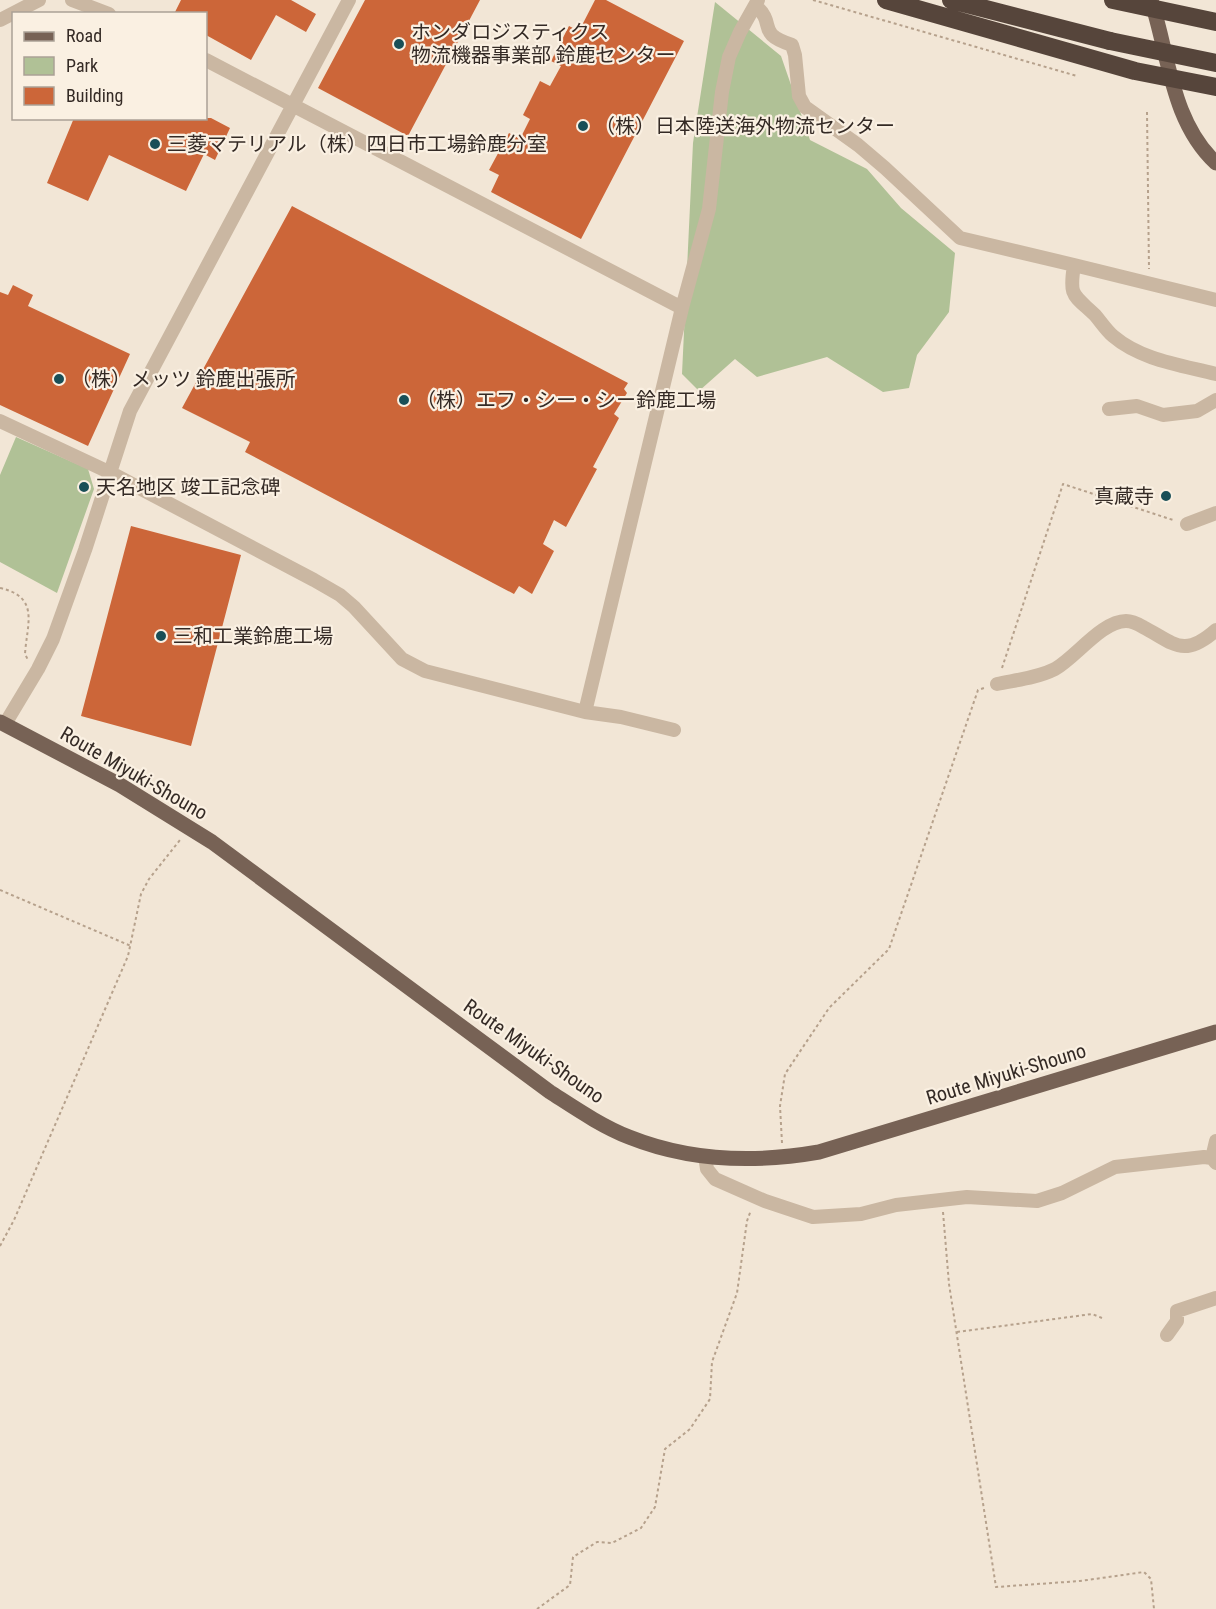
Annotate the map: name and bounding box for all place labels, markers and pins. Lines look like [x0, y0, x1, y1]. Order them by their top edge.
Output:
place label: ホンダロジスティクス 物流機器事業部 鈴鹿センター [411, 20, 676, 67]
marker: ホンダロジスティクス 物流機器事業部 鈴鹿センター [392, 37, 406, 51]
place label: （株）日本陸送海外物流センター [595, 114, 895, 138]
marker: （株）日本陸送海外物流センター [576, 119, 590, 133]
place label: 三菱マテリアル（株）四日市工場鈴鹿分室 [167, 132, 547, 156]
marker: 三菱マテリアル（株）四日市工場鈴鹿分室 [148, 137, 162, 151]
place label: （株）メッツ 鈴鹿出張所 [71, 367, 296, 391]
marker: （株）メッツ 鈴鹿出張所 [52, 372, 66, 386]
place label: （株）エフ・シー・シー鈴鹿工場 [416, 388, 716, 412]
marker: （株）エフ・シー・シー鈴鹿工場 [397, 393, 411, 407]
place label: 天名地区 竣工記念碑 [96, 475, 281, 499]
marker: 天名地区 竣工記念碑 [77, 480, 91, 494]
place label: 真蔵寺 [1094, 484, 1154, 508]
marker: 真蔵寺 [1159, 489, 1173, 503]
place label: 三和工業鈴鹿工場 [173, 624, 333, 648]
marker: 三和工業鈴鹿工場 [154, 629, 168, 643]

